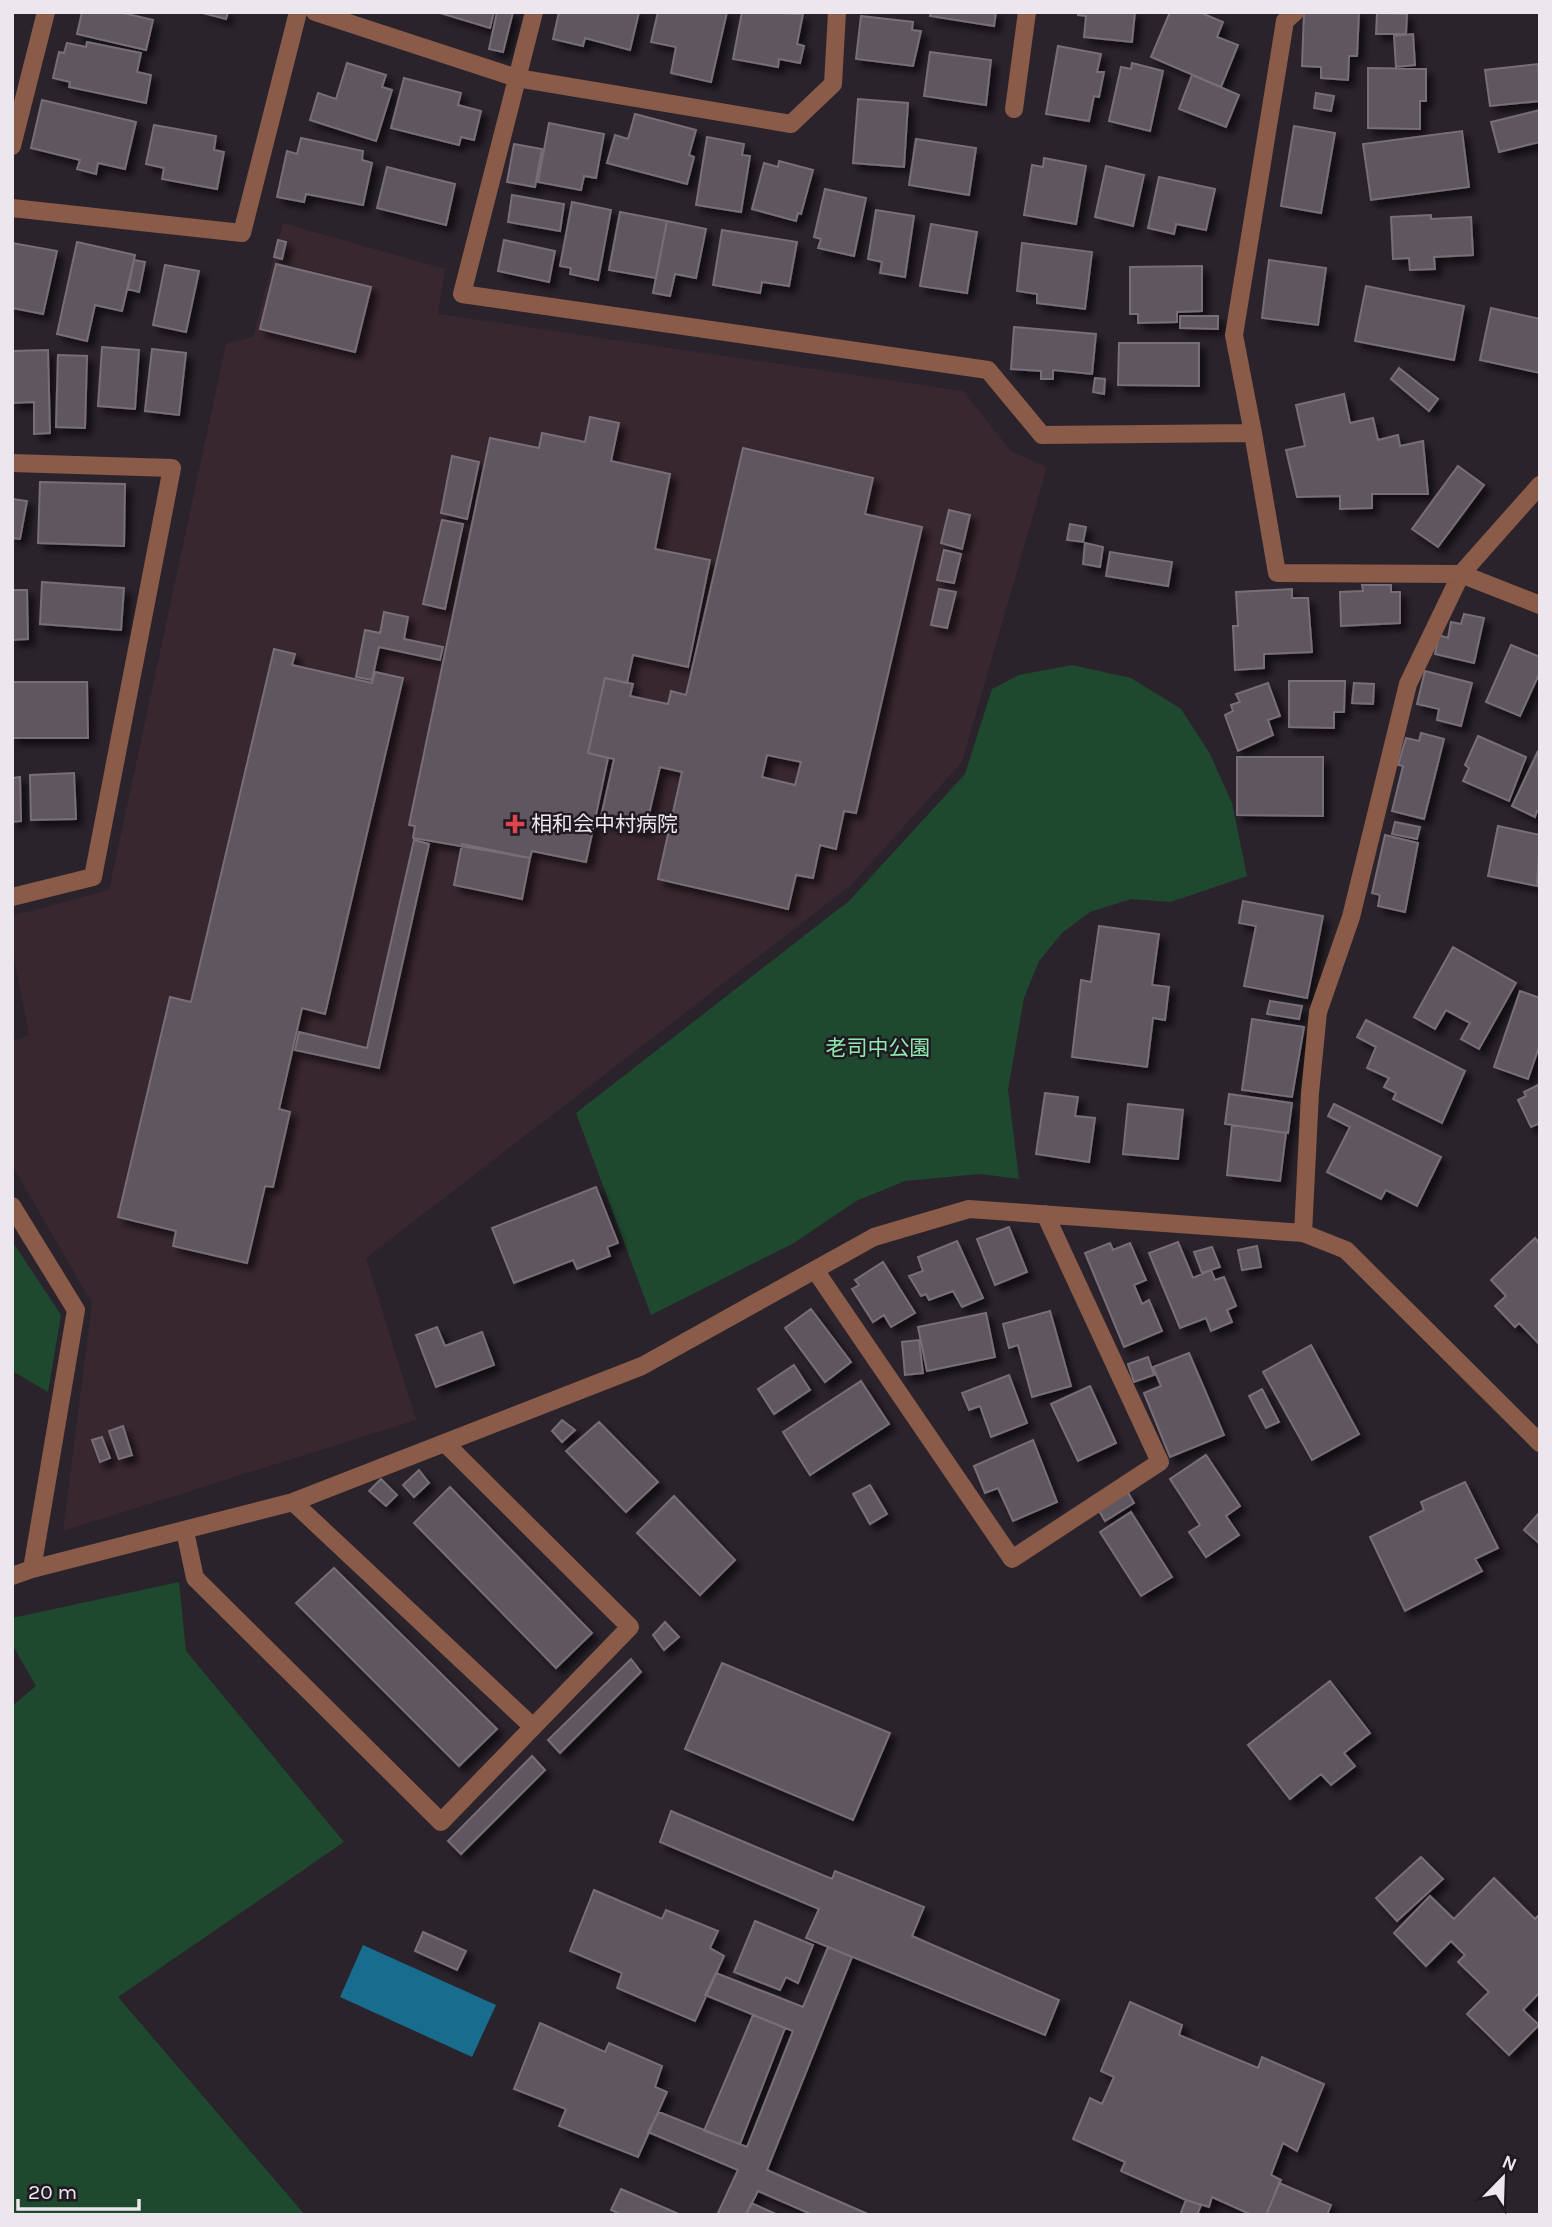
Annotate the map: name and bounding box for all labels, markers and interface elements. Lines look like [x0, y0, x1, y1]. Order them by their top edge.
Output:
place label: 相和会中村病院 [531, 812, 678, 836]
marker: 相和会中村病院 [505, 814, 525, 834]
park label: 老司中公園 [826, 1036, 931, 1060]
north arrow [1468, 2143, 1538, 2213]
text: N [1499, 2150, 1520, 2176]
scale bar [18, 2168, 138, 2212]
text: 20 m [28, 2180, 77, 2204]

